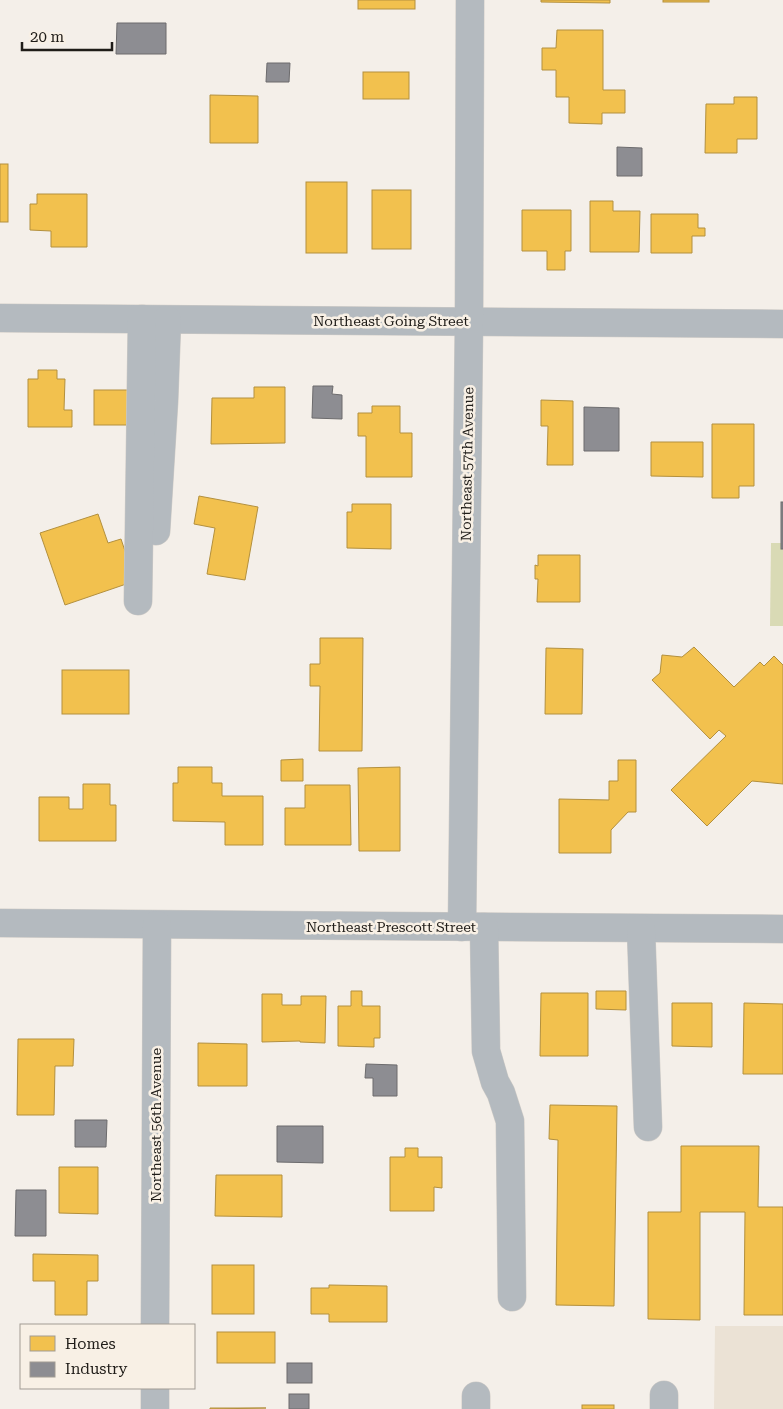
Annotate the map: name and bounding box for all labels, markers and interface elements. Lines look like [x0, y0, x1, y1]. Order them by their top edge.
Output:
scale bar [22, 20, 112, 52]
text: 20 m [30, 28, 65, 46]
street label: Northeast Going Street [313, 313, 469, 329]
street label: Northeast 57th Avenue [458, 386, 476, 541]
street label: Northeast Prescott Street [306, 919, 476, 935]
street label: Northeast 56th Avenue [148, 1048, 164, 1202]
legend [20, 1324, 195, 1389]
text: Homes [65, 1335, 116, 1353]
text: Industry [65, 1360, 127, 1378]

